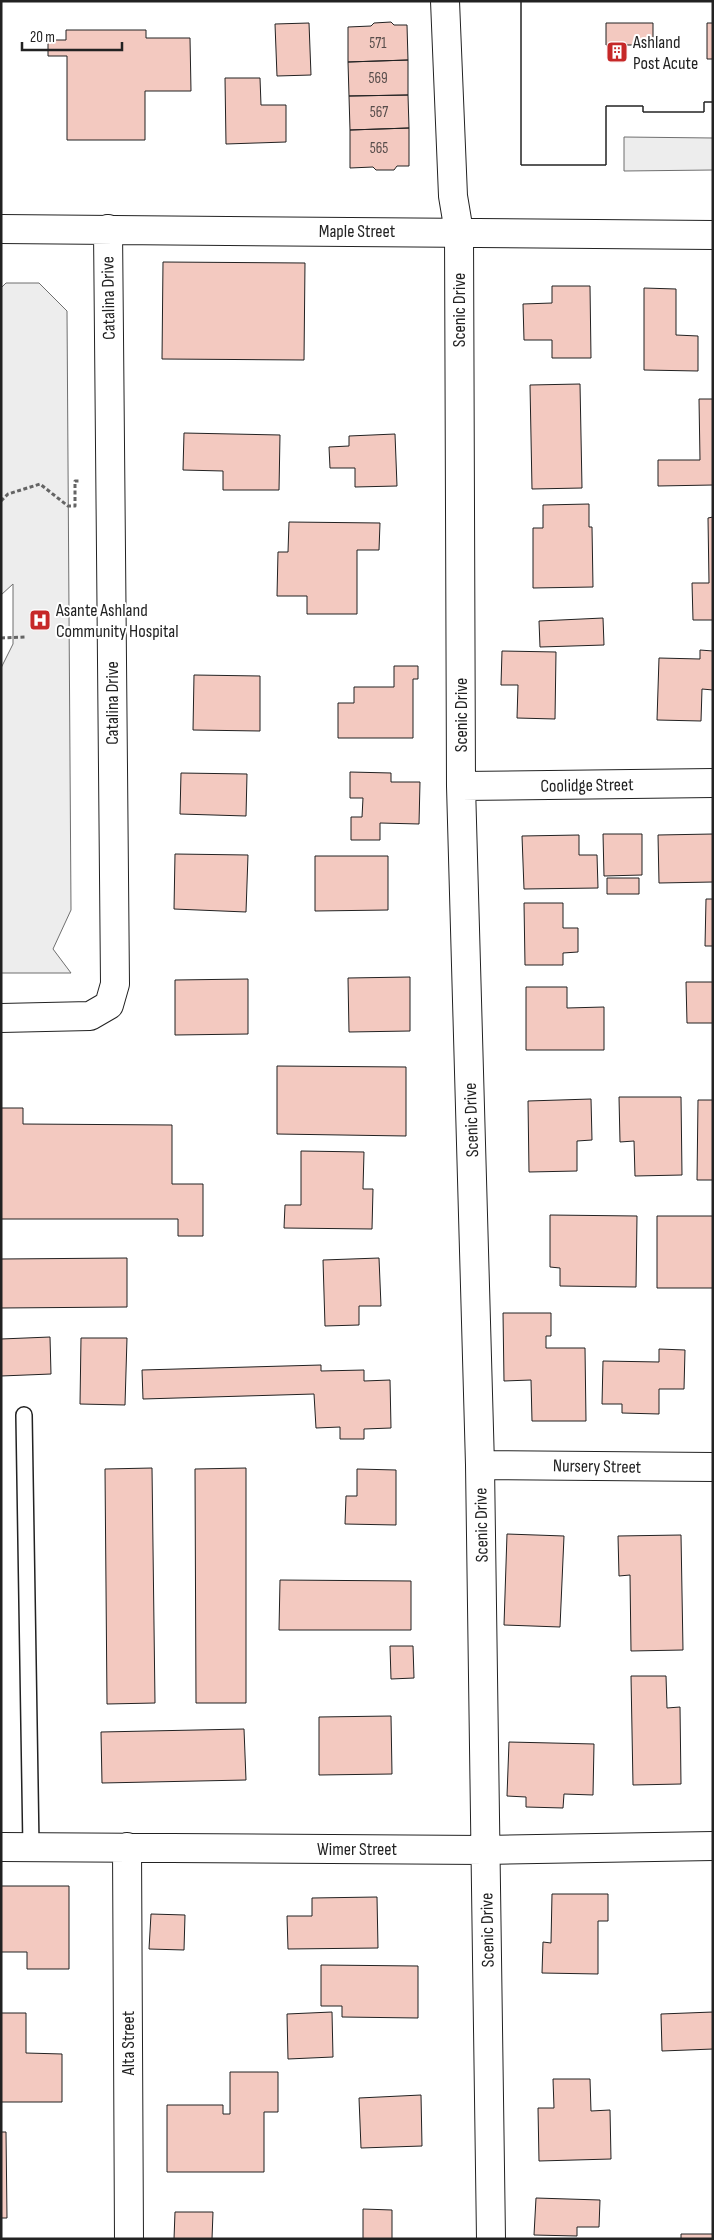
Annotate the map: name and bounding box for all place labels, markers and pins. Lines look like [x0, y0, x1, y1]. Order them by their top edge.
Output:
place label: Ashland Post Acute [632, 32, 698, 74]
building icon: Ashland Post Acute [605, 40, 629, 64]
place label: Asante Ashland Community Hospital [55, 600, 179, 642]
hospital icon: Asante Ashland Community Hospital [28, 608, 52, 632]

